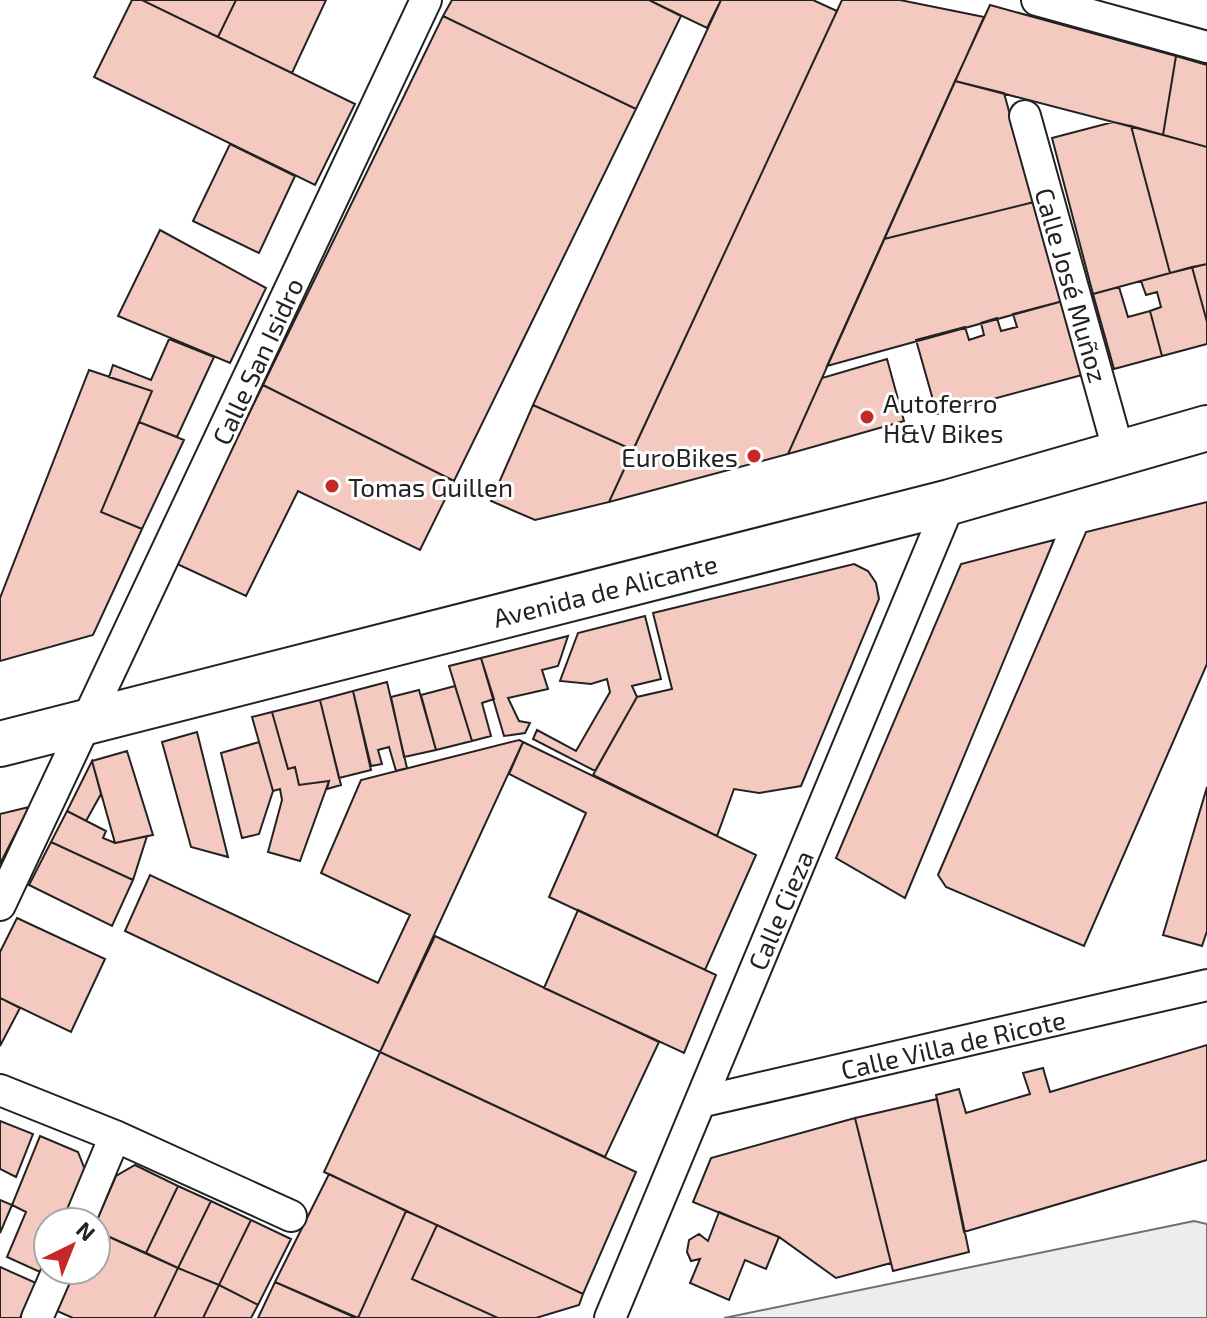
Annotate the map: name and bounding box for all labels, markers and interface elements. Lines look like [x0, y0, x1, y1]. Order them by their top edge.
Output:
street label: Calle José Muñoz [1029, 184, 1115, 386]
street label: Calle San Isidro [205, 273, 309, 449]
place label: Autoferro H&V Bikes [883, 387, 1003, 448]
marker: Autoferro H&V Bikes [858, 408, 876, 426]
place label: EuroBikes [621, 441, 738, 472]
marker: EuroBikes [745, 447, 763, 465]
place label: Tomas Guillen [348, 471, 513, 502]
marker: Tomas Guillen [323, 477, 341, 495]
street label: Avenida de Alicante [490, 547, 720, 633]
street label: Calle Cieza [741, 845, 819, 975]
street label: Calle Villa de Ricote [838, 1003, 1068, 1085]
north arrow [32, 1206, 112, 1286]
text: N [72, 1216, 101, 1246]

